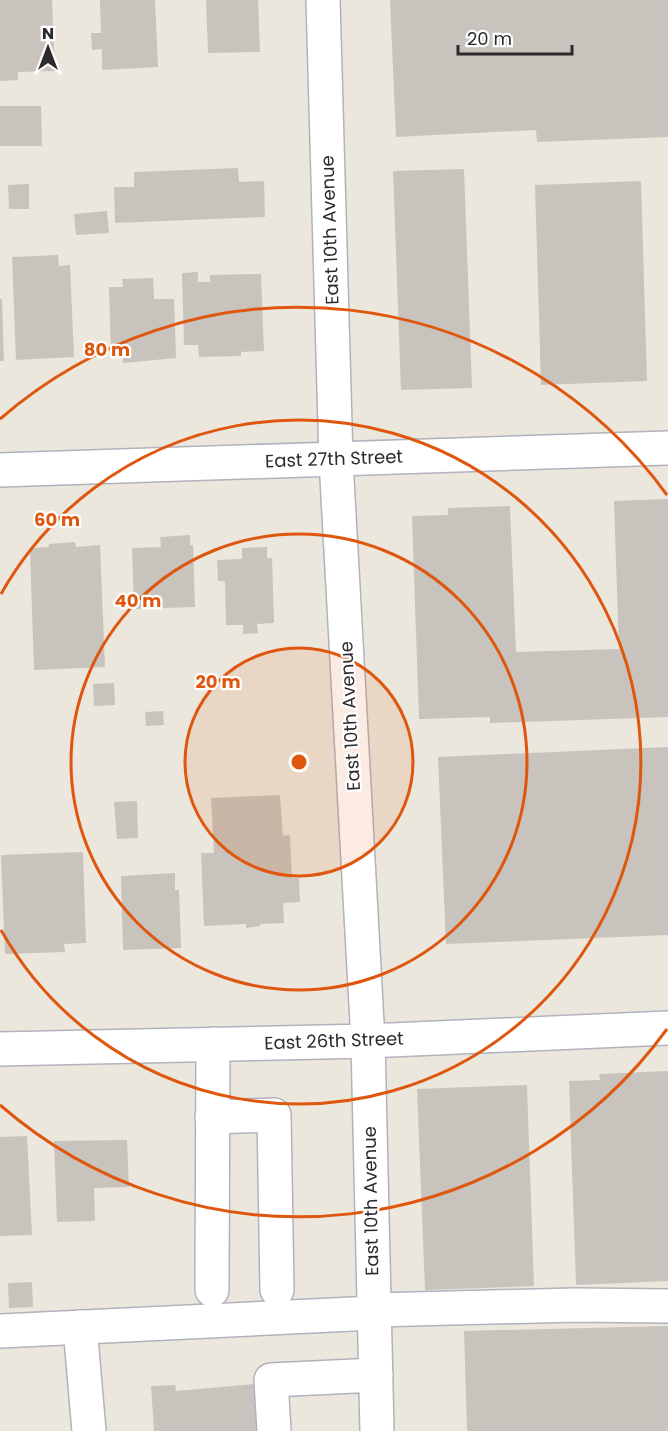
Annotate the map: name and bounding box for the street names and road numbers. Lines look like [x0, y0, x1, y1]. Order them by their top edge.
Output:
street label: East 10th Avenue [314, 155, 345, 305]
street label: East 27th Street [265, 444, 403, 473]
street label: East 10th Avenue [333, 641, 366, 791]
street label: East 26th Street [264, 1026, 404, 1055]
street label: East 10th Avenue [357, 1126, 384, 1276]

